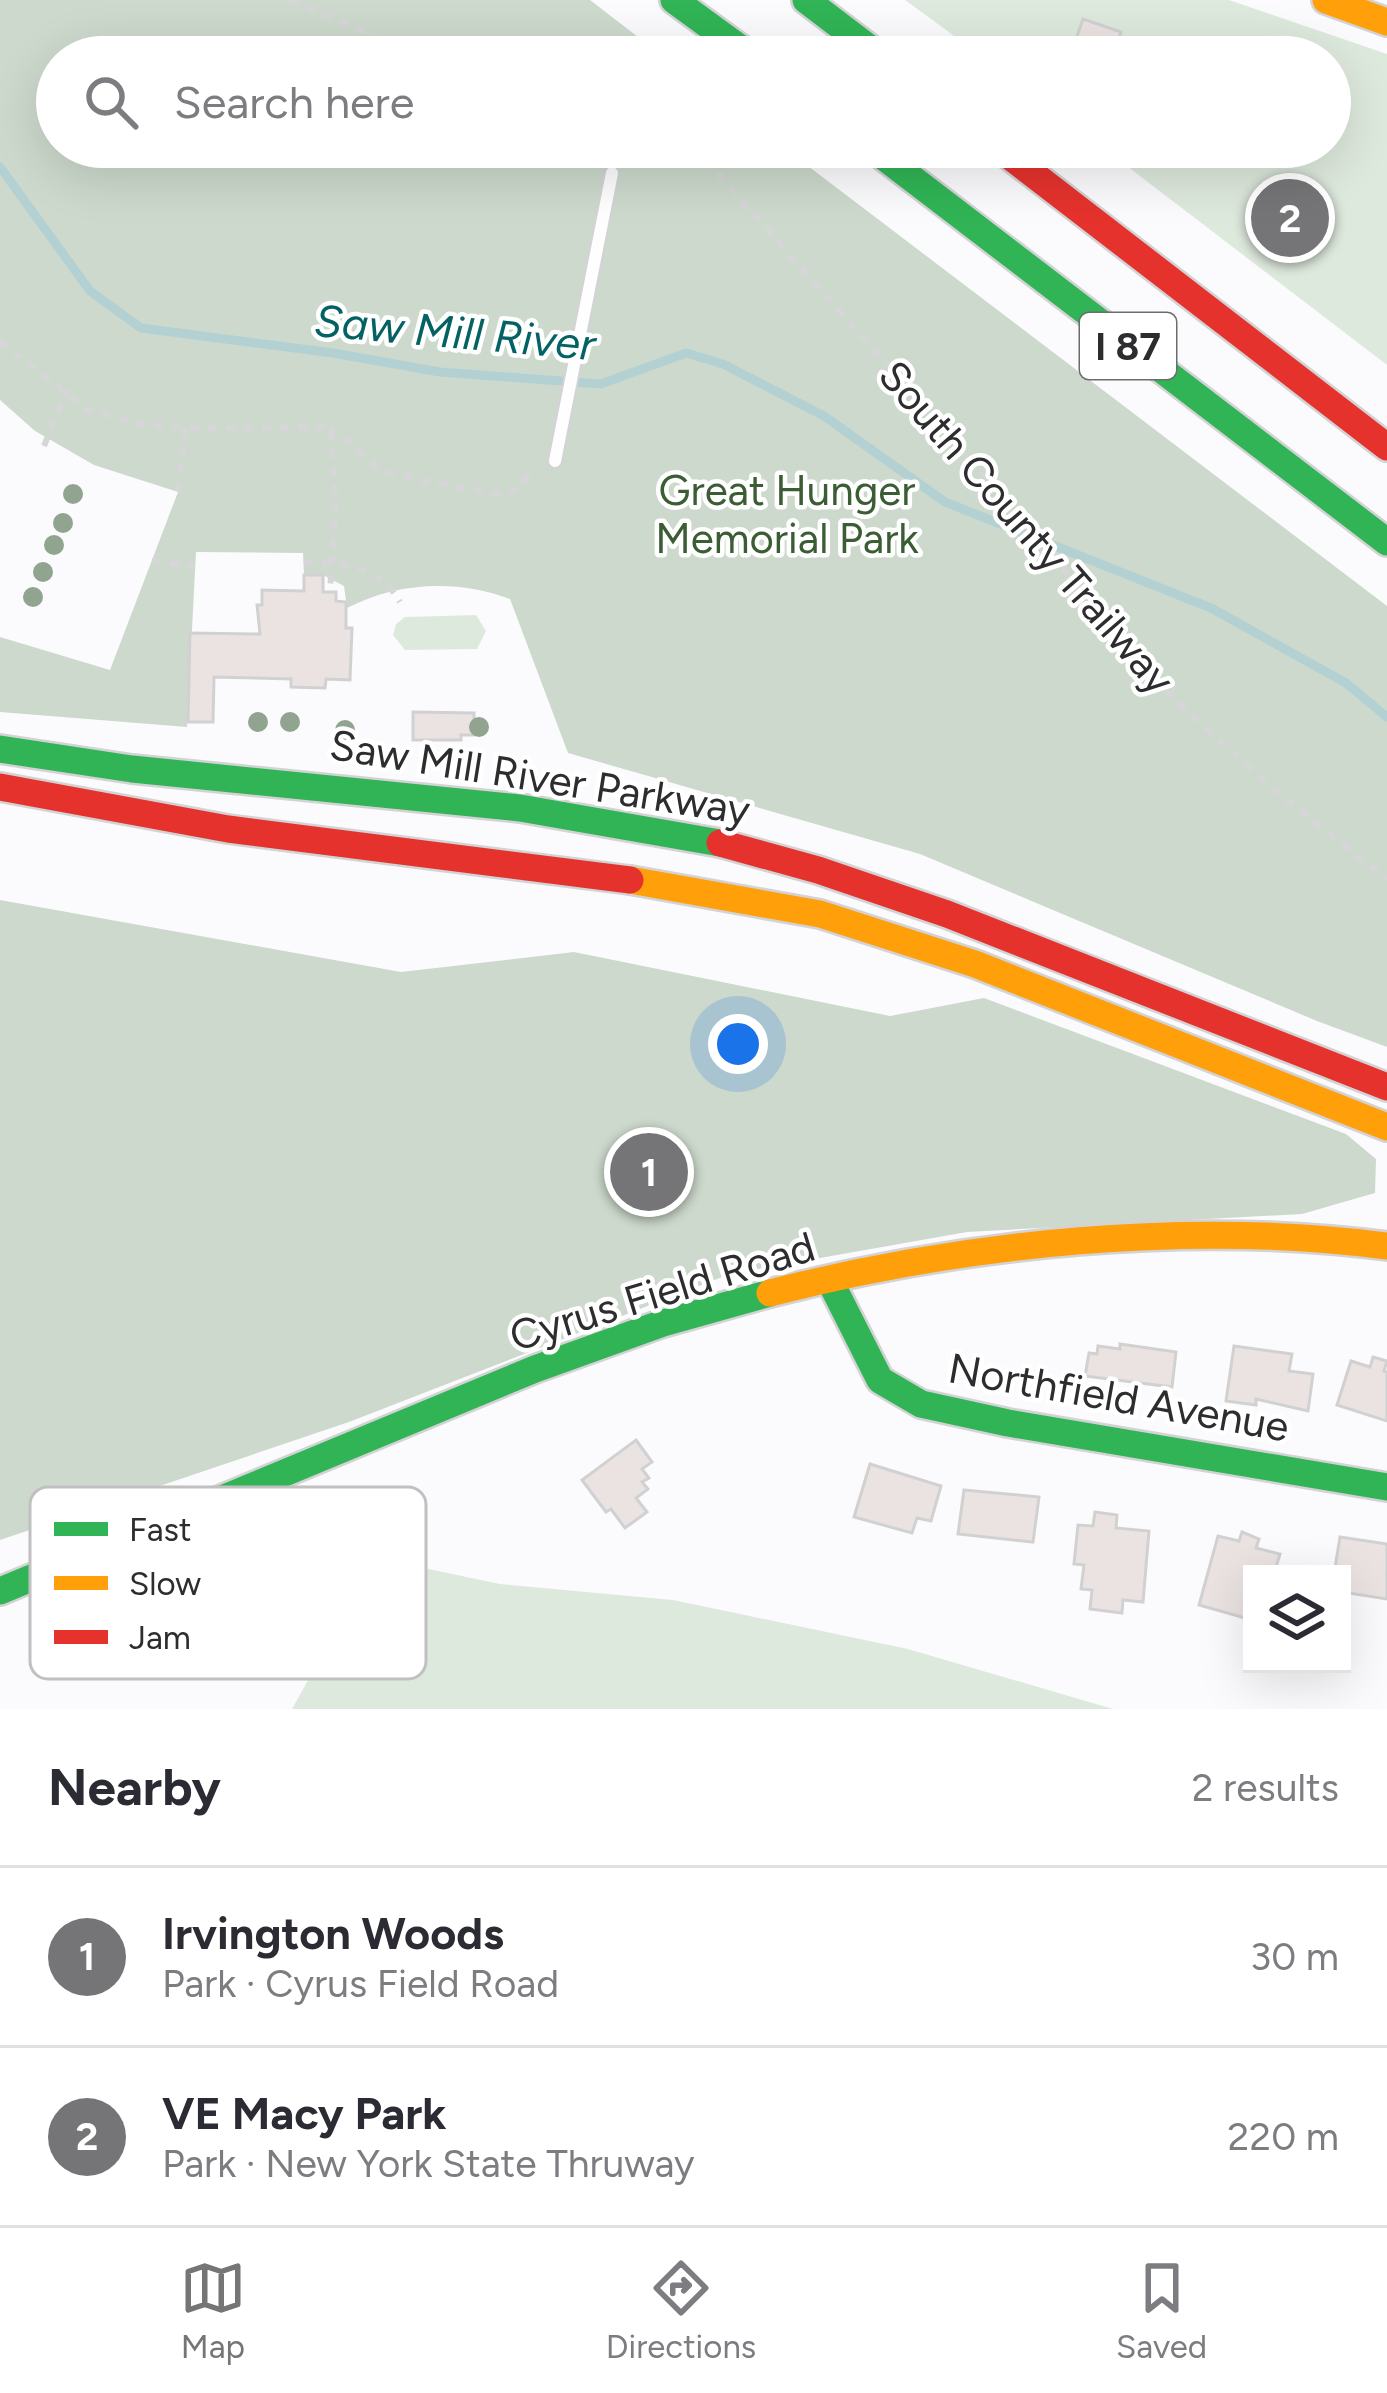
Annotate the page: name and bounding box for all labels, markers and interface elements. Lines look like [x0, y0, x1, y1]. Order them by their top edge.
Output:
search box [36, 36, 1351, 168]
icon: search [78, 69, 144, 135]
text: Search here [174, 75, 414, 129]
pin: 2 [1251, 173, 1329, 263]
water label: Saw Mill River [312, 293, 599, 371]
road number: I 87 [1080, 313, 1176, 379]
street label: South County Trailway [868, 350, 1185, 704]
park label: Great Hunger Memorial Park [655, 465, 919, 564]
street label: Saw Mill River Parkway [326, 719, 754, 836]
your location [708, 1014, 768, 1074]
pin: 1 [610, 1127, 688, 1217]
street label: Cyrus Field Road [503, 1221, 821, 1362]
street label: Northfield Avenue [945, 1342, 1293, 1453]
legend [30, 1487, 426, 1679]
text: Fast [129, 1510, 191, 1549]
text: Slow [129, 1564, 201, 1603]
map controls [1243, 1565, 1351, 1673]
button: layers [1243, 1565, 1351, 1673]
text: Jam [129, 1618, 191, 1657]
text: Nearby [48, 1757, 221, 1818]
text: 2 results [1192, 1764, 1339, 1811]
text: Irvington Woods [162, 1906, 504, 1960]
text: 1 [79, 1933, 95, 1980]
text: 30 m [1250, 1933, 1339, 1980]
text: Park · Cyrus Field Road [162, 1960, 559, 2007]
text: VE Macy Park [162, 2086, 446, 2140]
text: 2 [76, 2113, 98, 2160]
text: 220 m [1228, 2113, 1339, 2160]
text: Park · New York State Thruway [162, 2140, 695, 2187]
tab: Map [180, 2255, 246, 2366]
tab: Directions [606, 2255, 756, 2366]
tab: Saved [1116, 2255, 1207, 2366]

